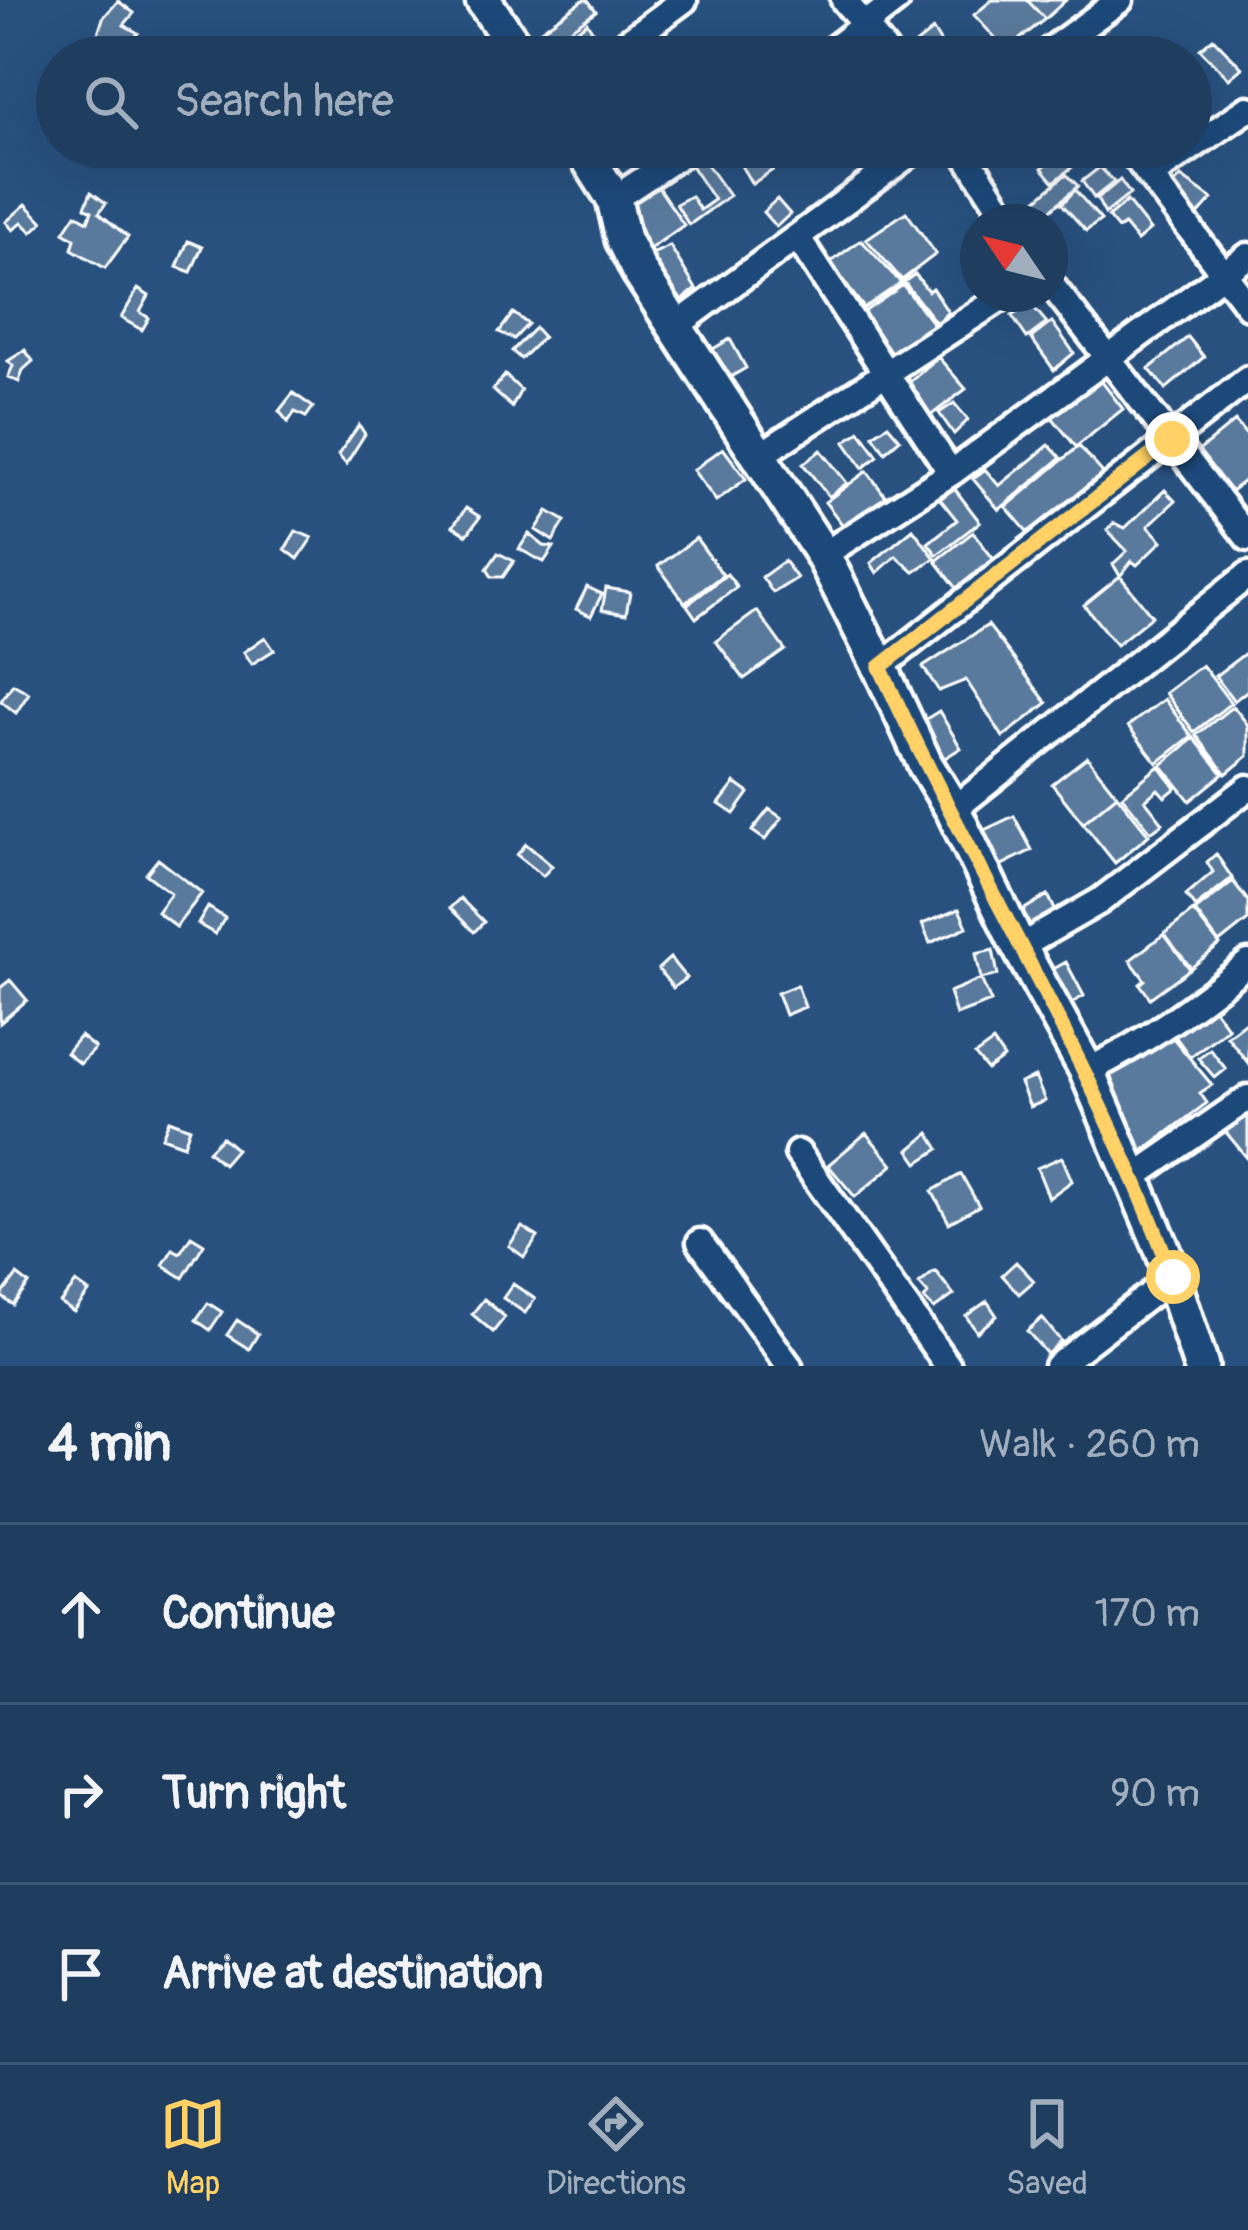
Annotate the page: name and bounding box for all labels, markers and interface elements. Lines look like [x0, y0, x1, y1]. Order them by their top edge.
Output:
search box [36, 36, 1212, 168]
icon: search [78, 69, 144, 135]
text: Search here [174, 74, 394, 130]
north arrow [960, 204, 1068, 312]
route end [1145, 412, 1199, 466]
route start [1146, 1250, 1200, 1304]
text: 4 min [48, 1412, 171, 1476]
text: Walk · 260 m [979, 1420, 1200, 1469]
icon: ahead [48, 1581, 114, 1647]
text: Continue [162, 1586, 335, 1642]
text: 170 m [1094, 1589, 1200, 1638]
icon: right [48, 1761, 114, 1827]
text: Turn right [162, 1766, 346, 1822]
text: 90 m [1110, 1769, 1200, 1818]
icon: arrive [48, 1941, 114, 2007]
text: Arrive at destination [162, 1946, 543, 2002]
tab: Map [160, 2091, 226, 2204]
tab: Directions [546, 2091, 686, 2204]
tab: Saved [1006, 2091, 1088, 2204]

